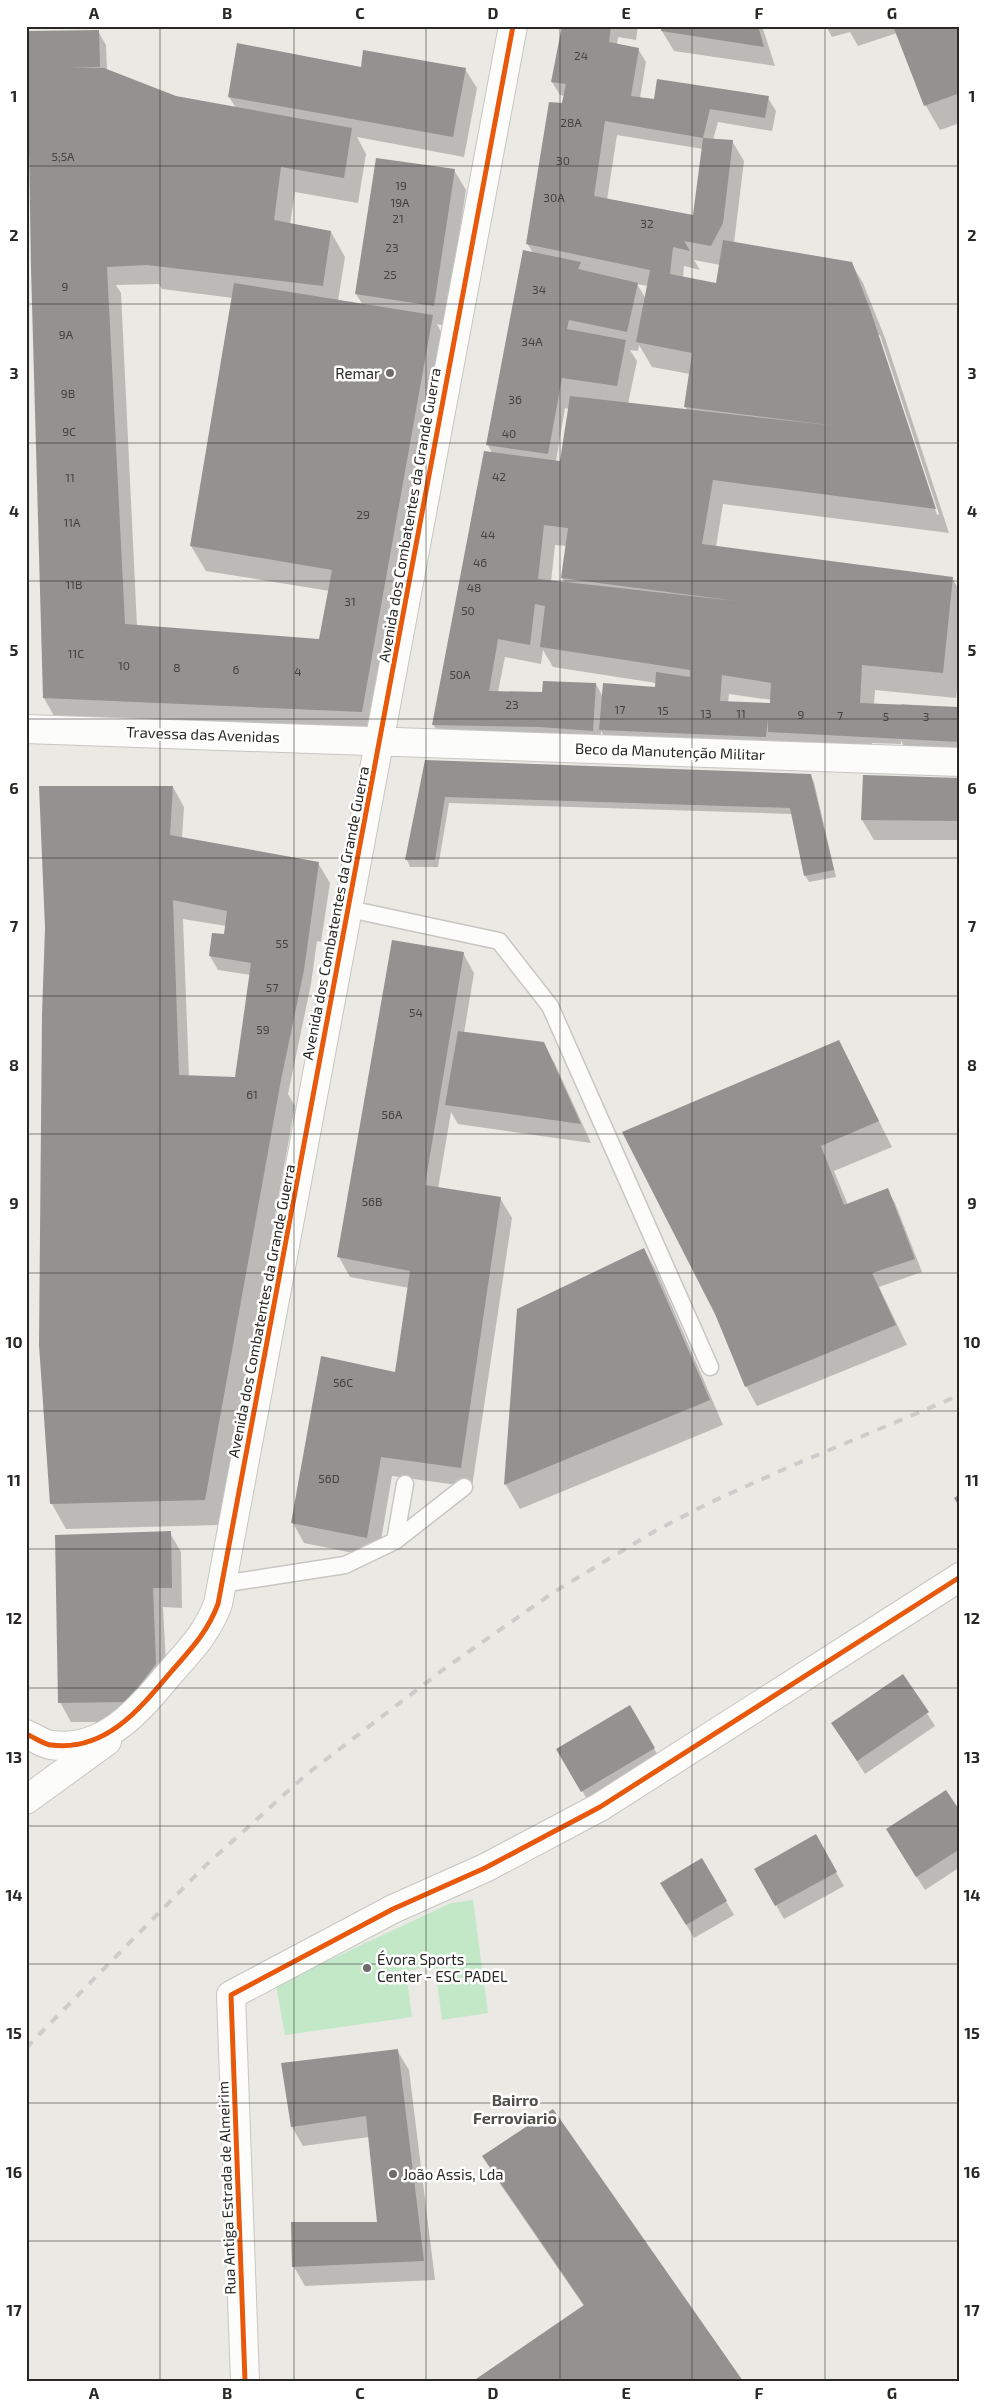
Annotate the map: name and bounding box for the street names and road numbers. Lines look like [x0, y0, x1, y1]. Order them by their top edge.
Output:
street label: Avenida dos Combatentes da Grande Guerra [374, 366, 444, 664]
street label: Travessa das Avenidas [126, 722, 280, 746]
street label: Beco da Manutenção Militar [575, 739, 765, 764]
street label: Avenida dos Combatentes da Grande Guerra [298, 765, 372, 1061]
street label: Avenida dos Combatentes da Grande Guerra [224, 1163, 298, 1459]
street label: Rua Antiga Estrada de Almeirim [213, 2081, 239, 2295]

